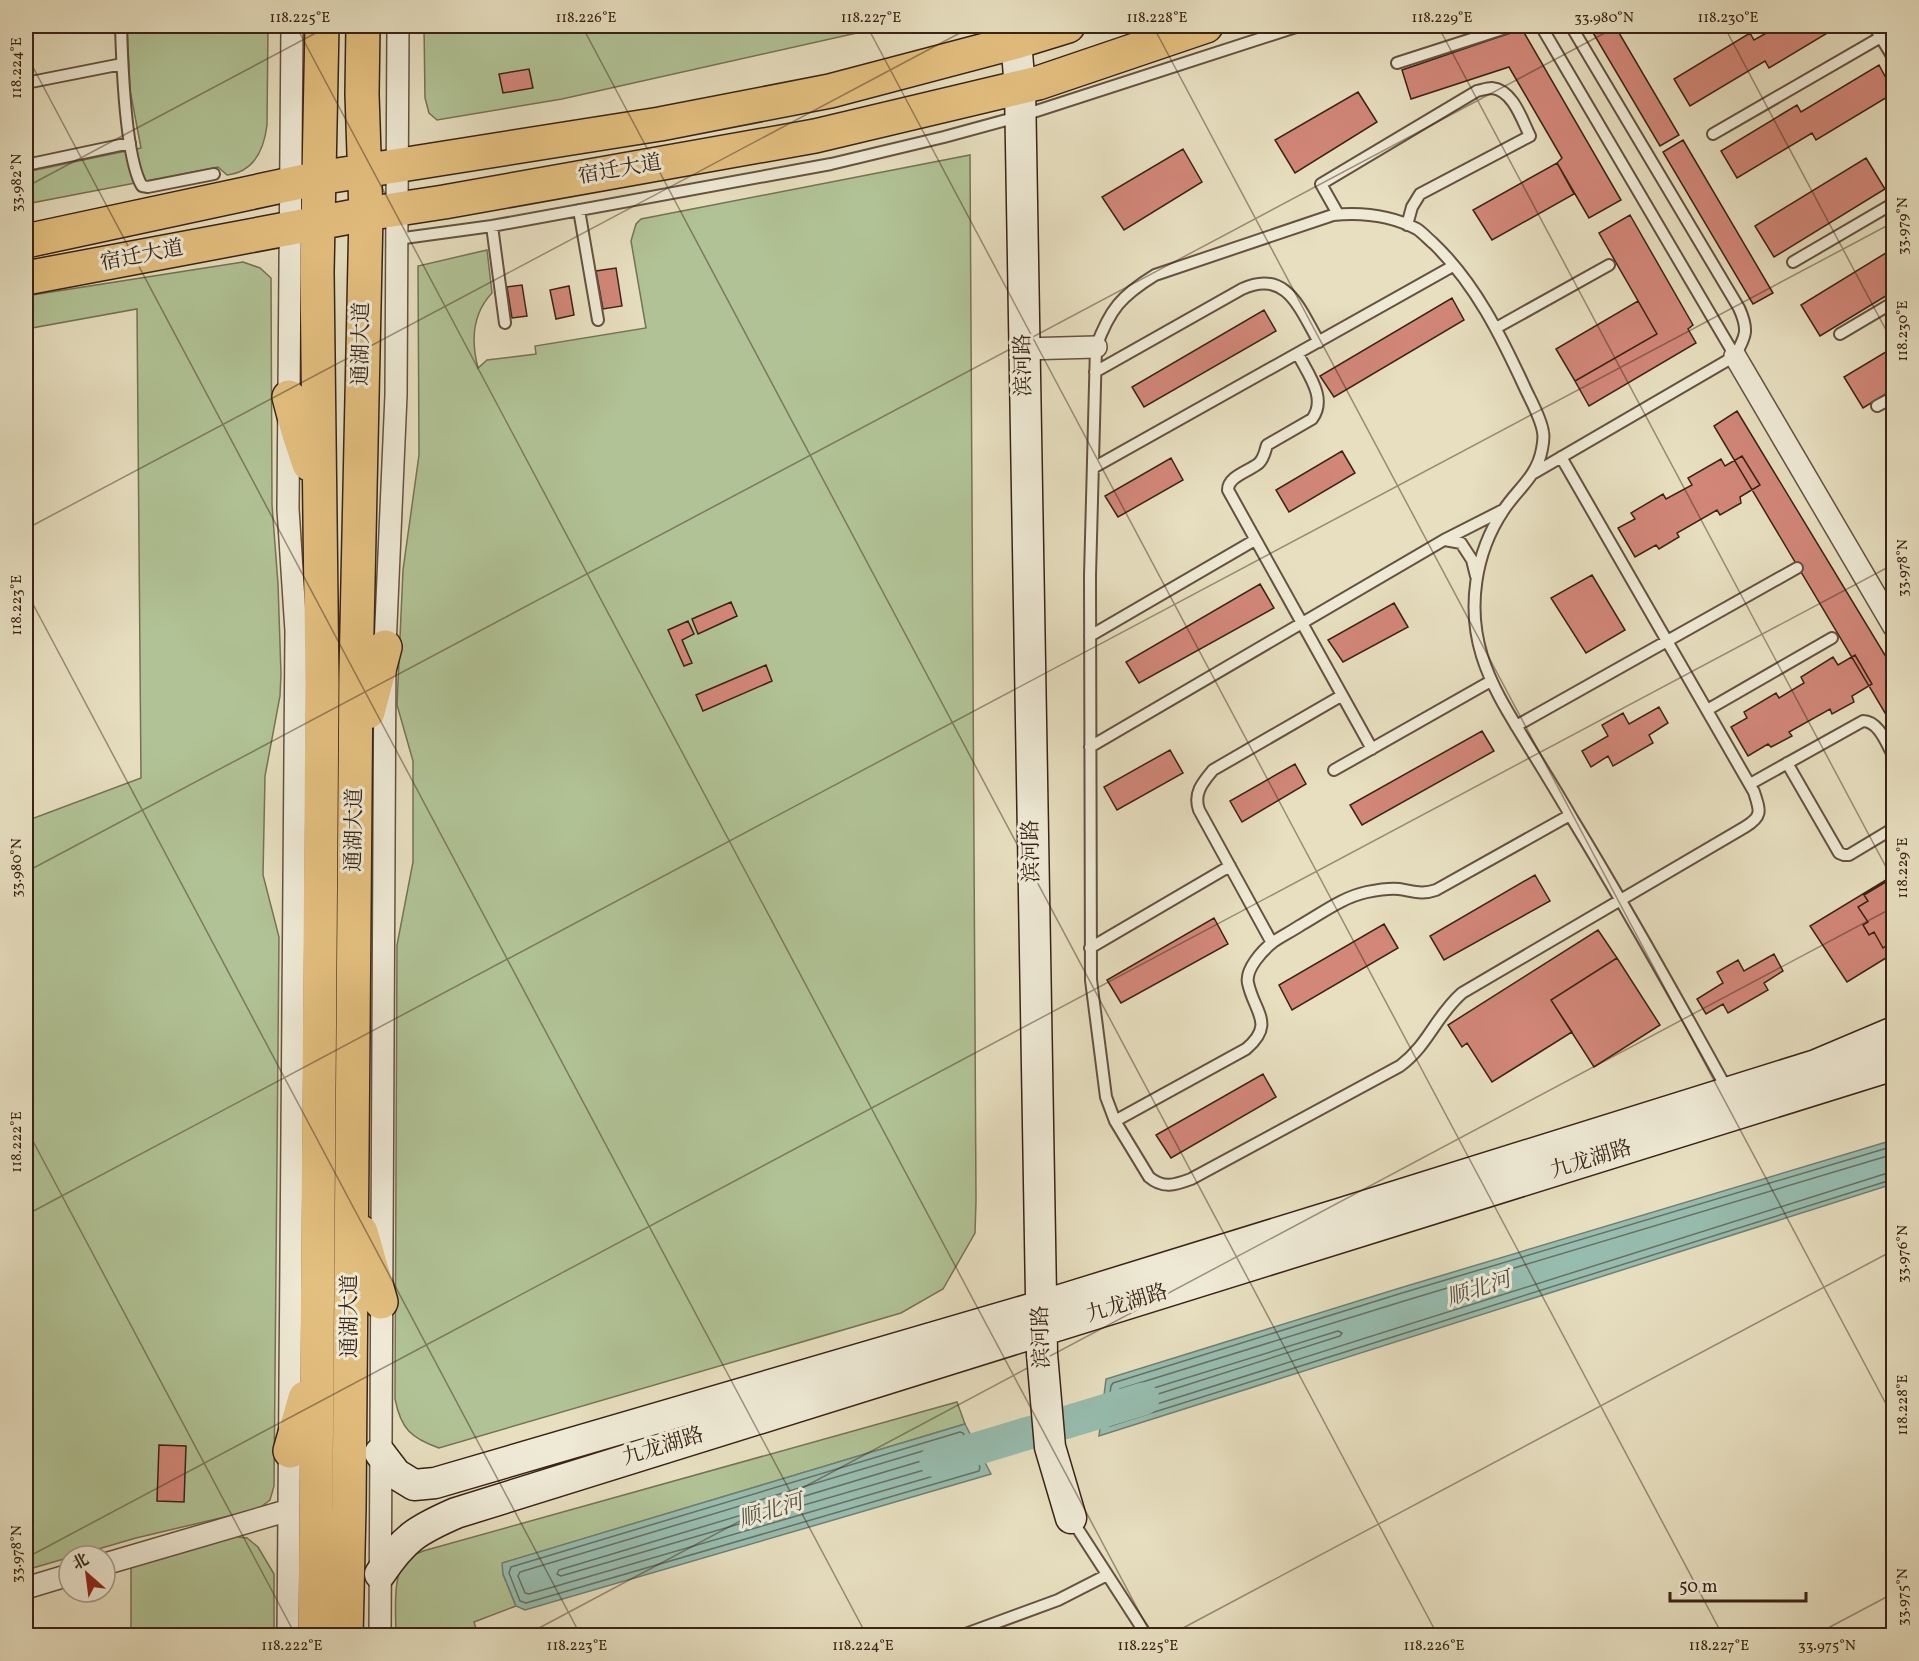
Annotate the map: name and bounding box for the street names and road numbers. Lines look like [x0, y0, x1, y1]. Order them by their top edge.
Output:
street label: 宿迁大道 [576, 148, 664, 192]
street label: 宿迁大道 [98, 234, 186, 278]
street label: 通湖大道 [347, 302, 377, 386]
street label: 滨河路 [1009, 333, 1039, 397]
street label: 通湖大道 [340, 788, 370, 872]
street label: 滨河路 [1017, 819, 1047, 883]
street label: 九龙湖路 [1547, 1134, 1635, 1186]
street label: 通湖大道 [336, 1274, 365, 1358]
street label: 九龙湖路 [1083, 1278, 1171, 1330]
street label: 滨河路 [1026, 1305, 1058, 1369]
street label: 九龙湖路 [619, 1421, 707, 1473]

